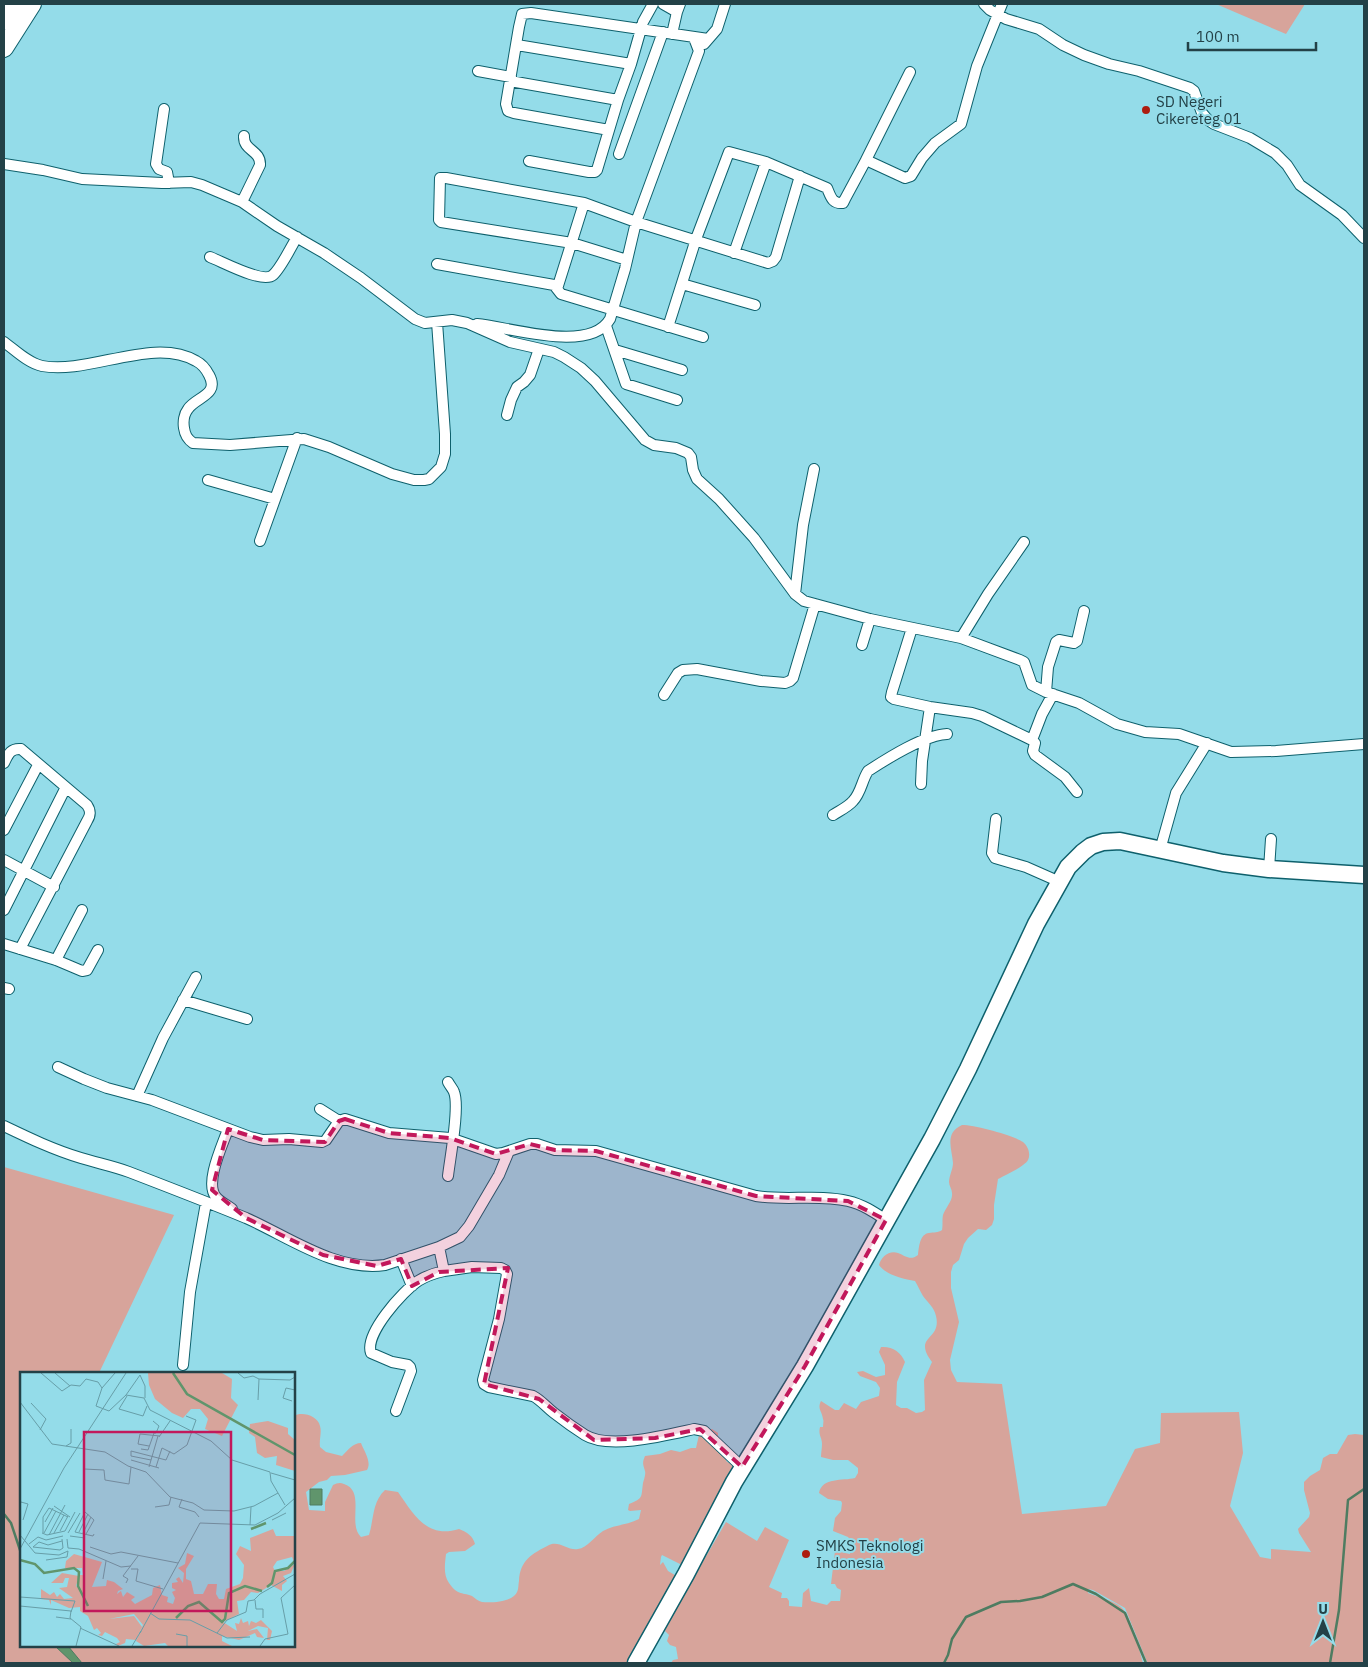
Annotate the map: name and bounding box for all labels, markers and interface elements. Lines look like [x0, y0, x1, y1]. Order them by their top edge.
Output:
scale bar [1188, 20, 1316, 52]
text: 100 m [1196, 27, 1240, 46]
place label: SD Negeri Cikereteg 01 [1156, 92, 1242, 128]
marker: SD Negeri Cikereteg 01 [1140, 104, 1152, 116]
inset map [20, 1372, 295, 1647]
place label: SMKS Teknologi Indonesia [816, 1536, 923, 1572]
marker: SMKS Teknologi Indonesia [800, 1548, 812, 1560]
north arrow [1298, 1597, 1348, 1647]
text: U [1318, 1600, 1328, 1618]

